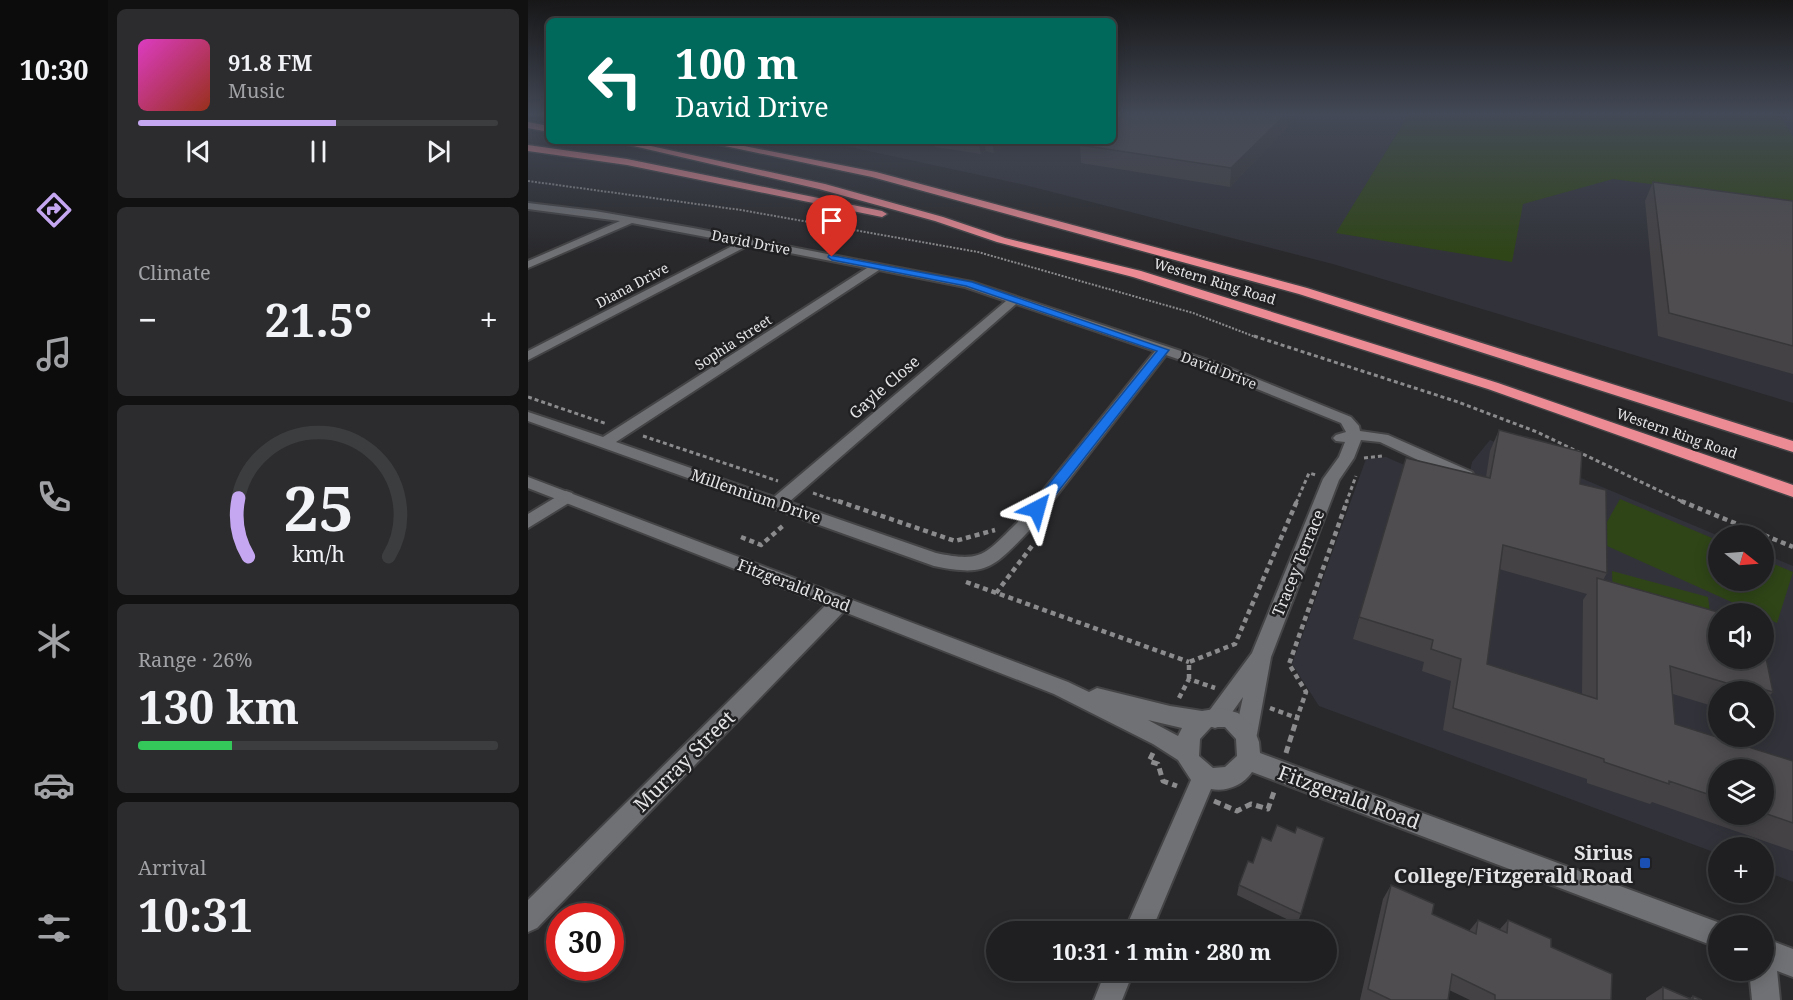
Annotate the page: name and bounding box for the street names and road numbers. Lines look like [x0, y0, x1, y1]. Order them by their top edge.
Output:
street label: David Drive [710, 225, 792, 259]
street label: Western Ring Road [1152, 253, 1279, 309]
street label: Diana Drive [592, 258, 672, 312]
street label: Sophia Street [691, 310, 775, 374]
street label: David Drive [1178, 347, 1260, 393]
street label: Gayle Close [844, 350, 924, 424]
street label: Western Ring Road [1614, 403, 1740, 463]
street label: Millennium Drive [688, 463, 824, 529]
street label: Tracey Terrace [1267, 506, 1329, 620]
street label: Fitzgerald Road [734, 553, 854, 617]
street label: Murray Street [627, 704, 741, 818]
street label: Fitzgerald Road [1274, 759, 1424, 835]

